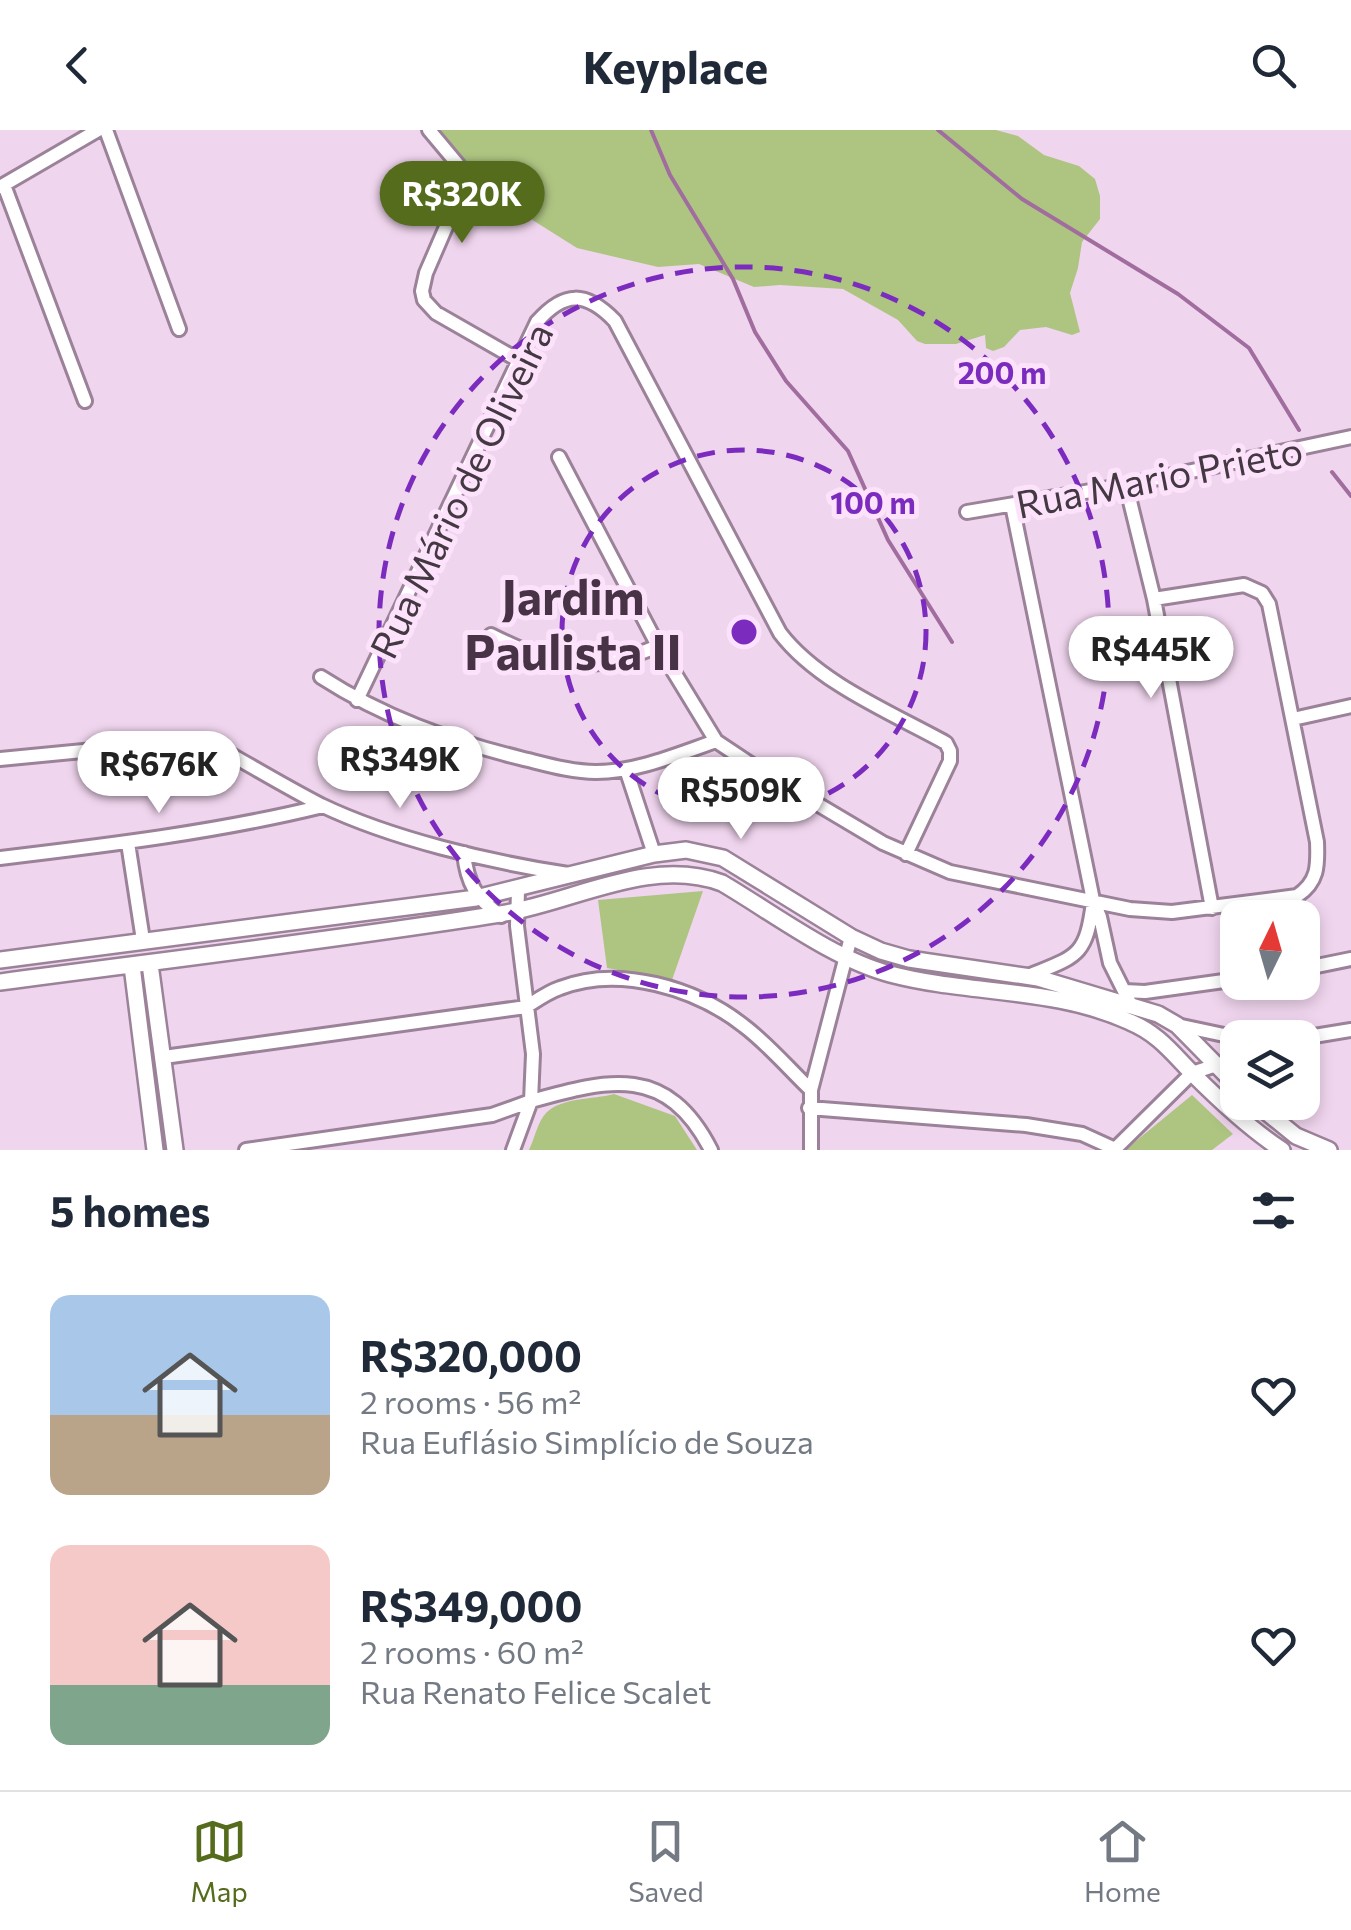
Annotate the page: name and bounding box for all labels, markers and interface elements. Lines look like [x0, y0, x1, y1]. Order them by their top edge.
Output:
icon: back [50, 38, 105, 93]
text: Keyplace [583, 38, 768, 93]
icon: search [1246, 38, 1301, 93]
pin: R$320K [381, 161, 543, 246]
text: R$320K [402, 173, 522, 213]
street label: Rua Mário de Oliveira [358, 315, 562, 665]
text: 200 m [958, 353, 1046, 390]
street label: Rua Mario Prieto [1012, 425, 1306, 527]
text: 100 m [830, 483, 916, 520]
district label: Jardim Paulista II [464, 566, 682, 680]
centre of rings [726, 614, 762, 650]
pin: R$445K [1070, 616, 1232, 701]
text: R$445K [1091, 628, 1211, 668]
pin: R$349K [319, 726, 481, 811]
pin: R$676K [78, 731, 240, 816]
text: R$349K [340, 738, 460, 778]
text: R$676K [99, 743, 219, 783]
pin: R$509K [660, 757, 822, 842]
text: R$509K [680, 769, 802, 809]
north arrow [1220, 900, 1320, 1000]
map controls [1220, 900, 1320, 1120]
button: layers [1220, 1020, 1320, 1120]
icon: filters [1246, 1183, 1301, 1238]
text: 5 homes [50, 1184, 210, 1236]
text: R$320,000 [360, 1329, 582, 1381]
icon: home [130, 1335, 250, 1455]
icon: heart [1246, 1368, 1301, 1423]
text: 2 rooms · 56 m² [360, 1381, 581, 1421]
text: Rua Euflásio Simplício de Souza [360, 1421, 814, 1461]
text: R$349,000 [360, 1579, 582, 1631]
icon: home [130, 1585, 250, 1705]
icon: heart [1246, 1618, 1301, 1673]
text: 2 rooms · 60 m² [360, 1631, 584, 1671]
text: Rua Renato Felice Scalet [360, 1671, 711, 1711]
tab: Map [190, 1814, 248, 1908]
tab: Saved [628, 1814, 704, 1908]
tab: Home [1084, 1814, 1161, 1908]

